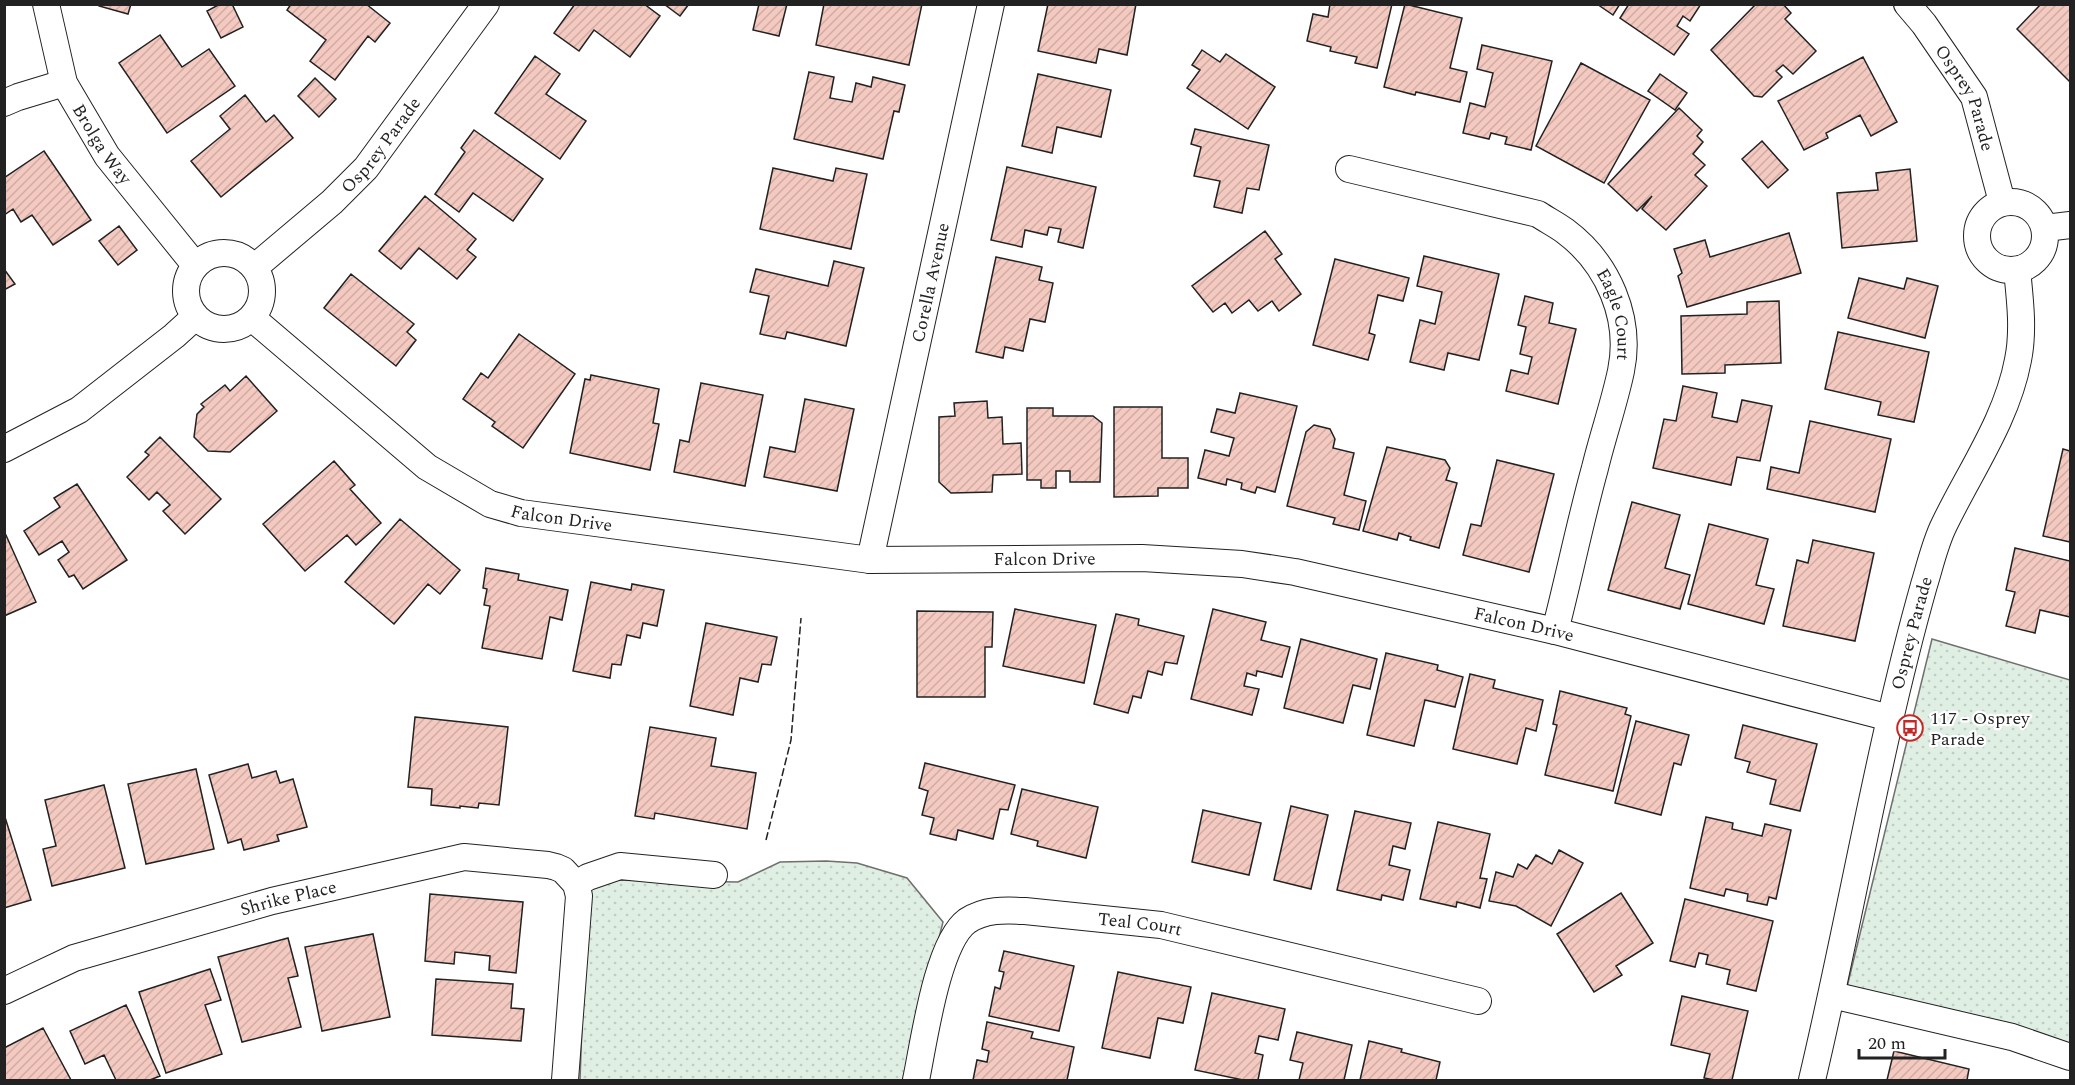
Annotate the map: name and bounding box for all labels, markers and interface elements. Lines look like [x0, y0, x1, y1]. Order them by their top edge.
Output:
street label: Osprey Parade [1928, 39, 2001, 154]
street label: Osprey Parade [335, 91, 428, 200]
street label: Brolga Way [65, 99, 139, 192]
street label: Corella Avenue [905, 220, 957, 345]
street label: Eagle Court [1589, 263, 1637, 362]
street label: Falcon Drive [507, 498, 614, 539]
street label: Falcon Drive [993, 545, 1096, 573]
street label: Osprey Parade [1884, 573, 1940, 693]
street label: Falcon Drive [1471, 600, 1577, 649]
place label: 117 - Osprey Parade [1930, 705, 2031, 753]
bus stop icon: 117 - Osprey Parade [1895, 713, 1925, 743]
street label: Shrike Place [237, 874, 339, 924]
street label: Teal Court [1096, 906, 1185, 944]
scale bar [1859, 1022, 1944, 1060]
text: 20 m [1868, 1030, 1906, 1057]

